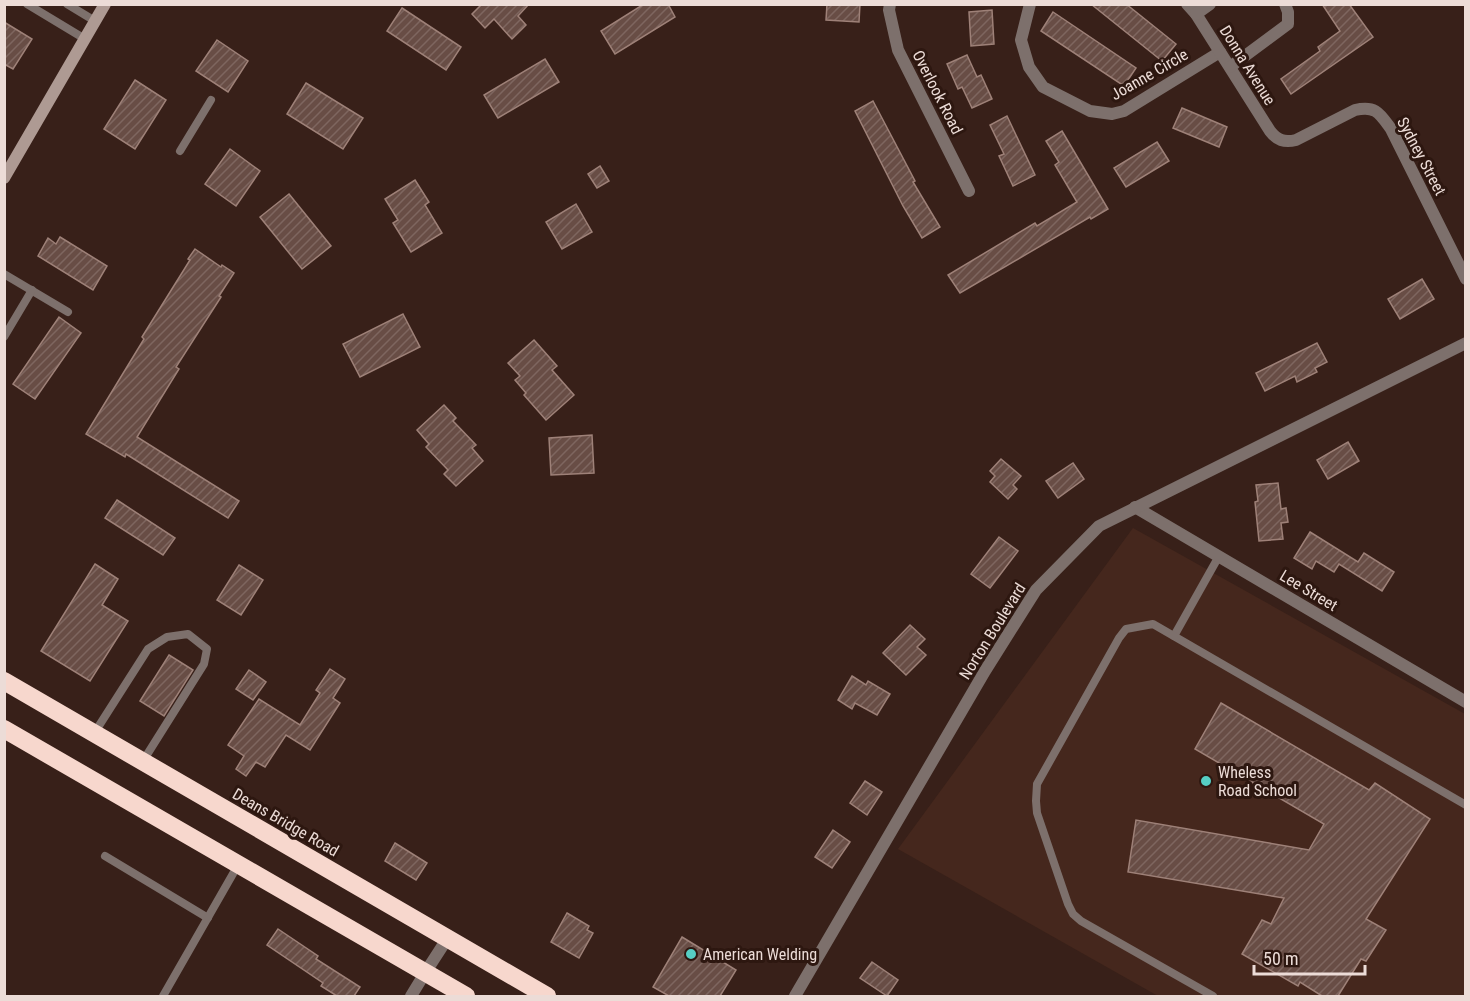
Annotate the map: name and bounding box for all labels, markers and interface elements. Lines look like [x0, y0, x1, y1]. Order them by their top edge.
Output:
street label: Donna Avenue [1216, 22, 1279, 108]
street label: Joanne Circle [1107, 45, 1191, 104]
street label: Overlook Road [908, 47, 967, 137]
street label: Sydney Street [1393, 114, 1450, 199]
street label: Lee Street [1277, 566, 1341, 615]
street label: Norton Boulevard [955, 580, 1030, 683]
place label: Wheless Road School [1218, 763, 1297, 800]
marker: Wheless Road School [1199, 774, 1213, 788]
street label: Deans Bridge Road [229, 784, 342, 861]
scale bar [1254, 938, 1365, 976]
place label: American Welding [703, 945, 817, 964]
marker: American Welding [684, 947, 698, 961]
text: 50 m [1263, 948, 1298, 969]

